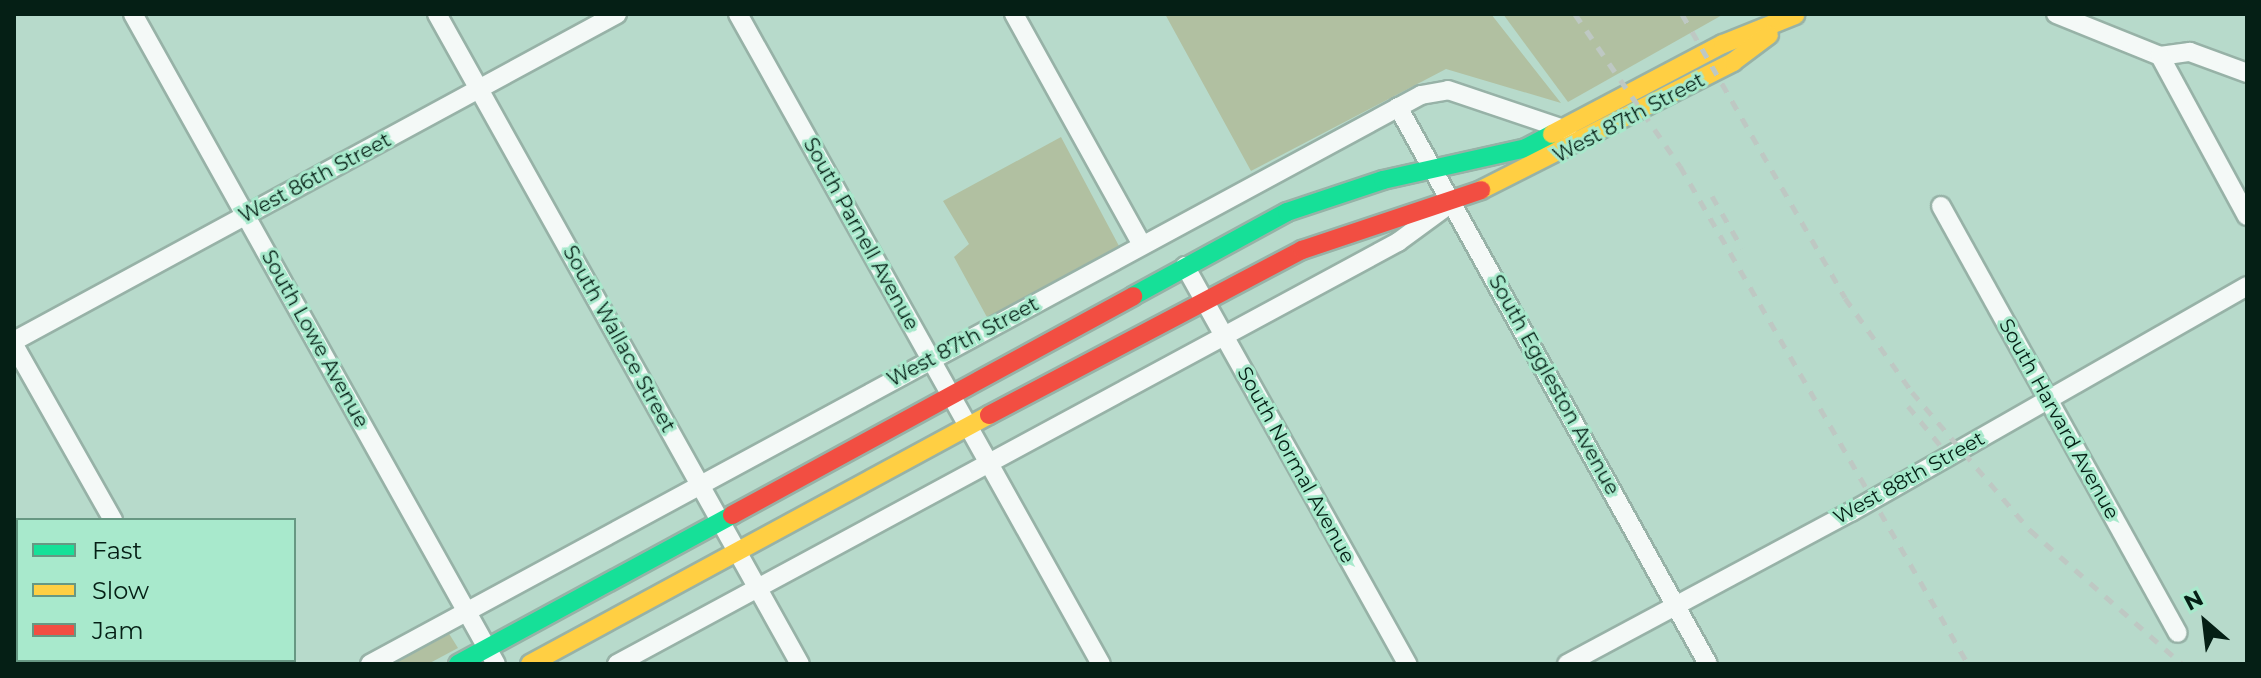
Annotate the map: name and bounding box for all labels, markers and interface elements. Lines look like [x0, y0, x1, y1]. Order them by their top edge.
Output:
street label: West 87th Street [1549, 68, 1709, 168]
street label: West 86th Street [235, 128, 395, 228]
street label: South Parnell Avenue [798, 134, 924, 334]
street label: South Wallace Street [558, 242, 680, 436]
street label: South Lowe Avenue [256, 246, 374, 432]
street label: South Eggleston Avenue [1484, 271, 1624, 499]
street label: West 87th Street [883, 292, 1043, 392]
street label: South Harvard Avenue [1994, 314, 2124, 524]
street label: South Normal Avenue [1232, 363, 1360, 567]
street label: West 88th Street [1829, 426, 1989, 530]
legend [16, 518, 296, 662]
text: Fast [92, 536, 142, 565]
text: Slow [92, 576, 149, 605]
north arrow [2165, 582, 2245, 662]
text: N [2179, 584, 2208, 616]
text: Jam [92, 616, 144, 645]

